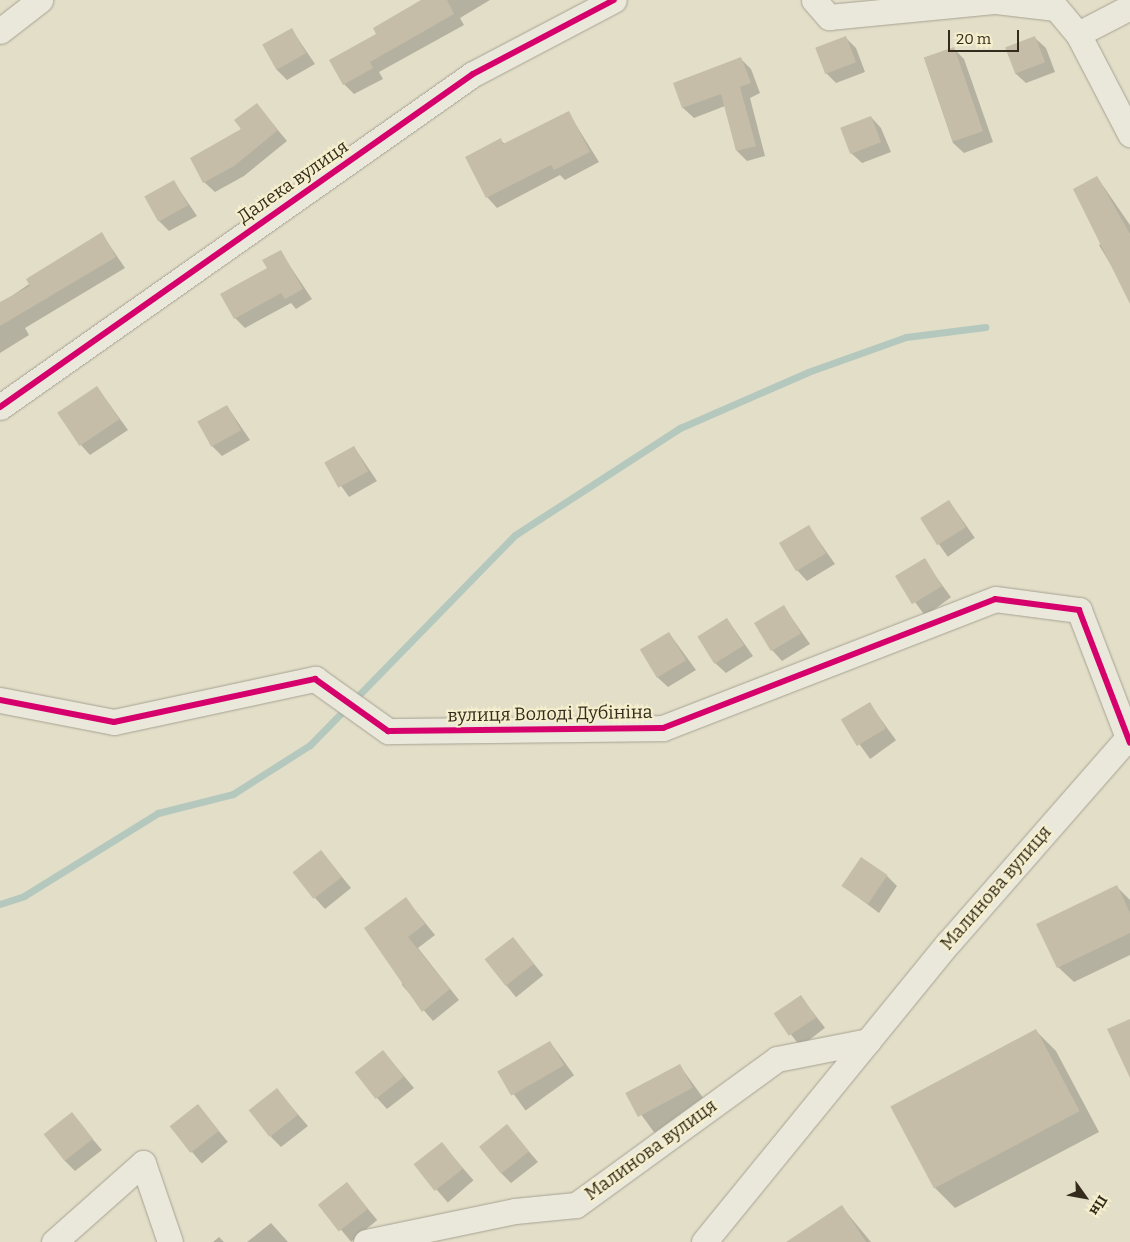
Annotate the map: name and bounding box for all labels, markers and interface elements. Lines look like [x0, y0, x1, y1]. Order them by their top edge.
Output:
scale bar [950, 20, 1021, 52]
text: 20 m [956, 30, 991, 48]
street label: Далека вулиця [234, 136, 352, 228]
street label: вулиця Володі Дубініна [447, 701, 653, 727]
street label: Малинова вулиця [936, 821, 1056, 955]
street label: Малинова вулиця [581, 1095, 721, 1205]
north arrow [1060, 1172, 1110, 1222]
text: Пн [1086, 1192, 1111, 1218]

